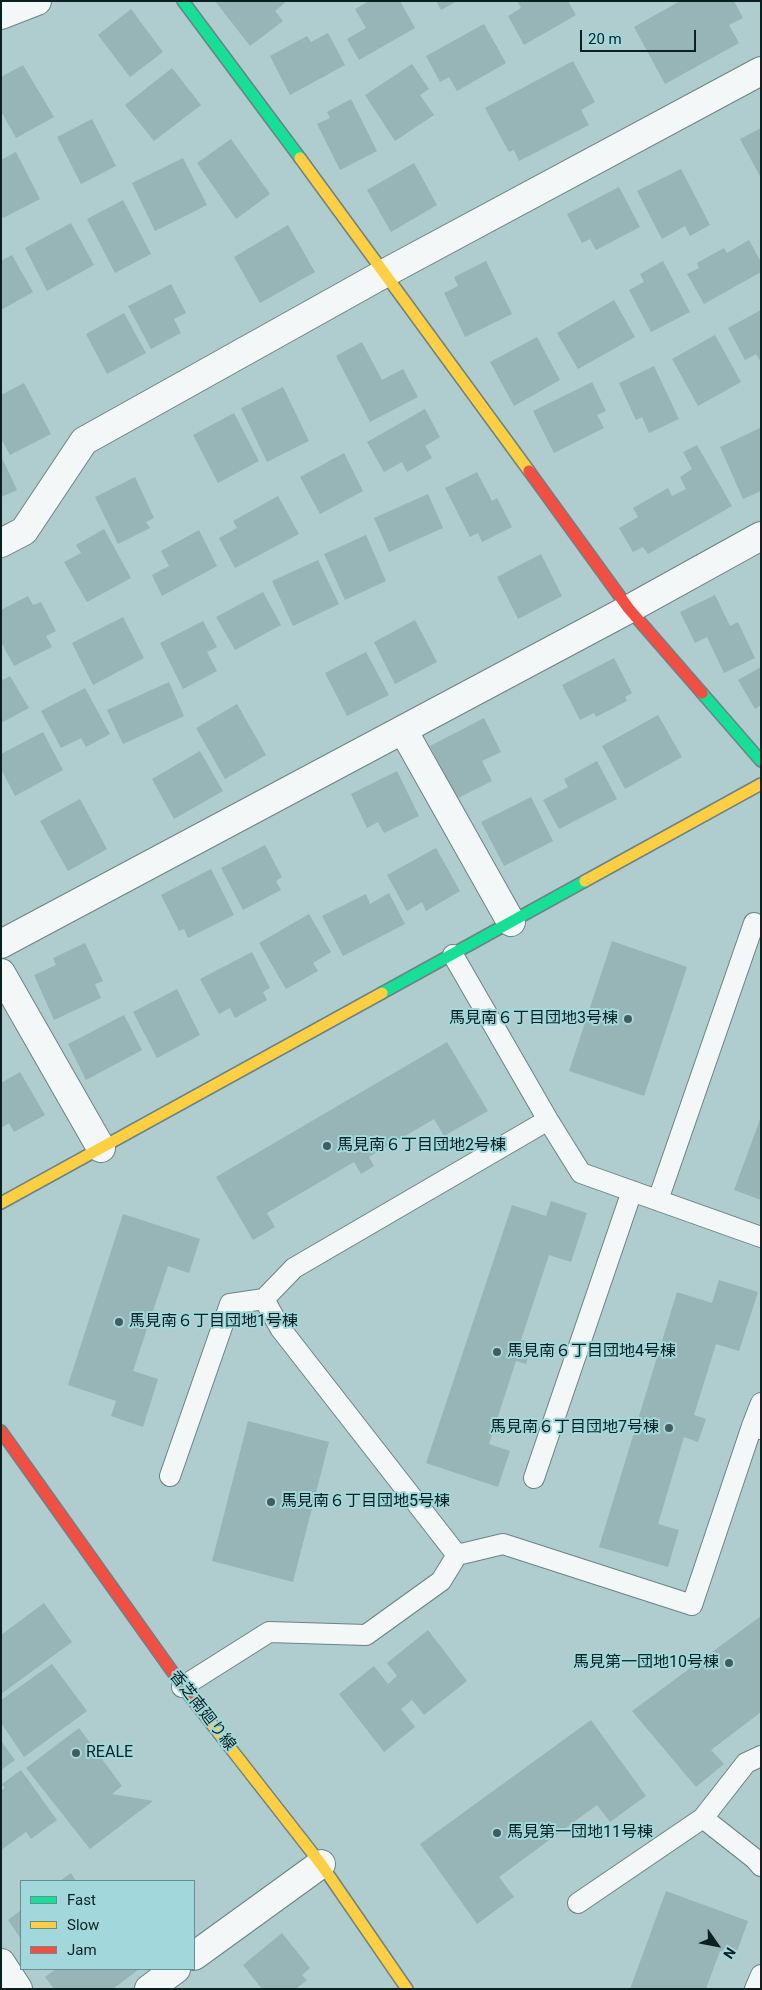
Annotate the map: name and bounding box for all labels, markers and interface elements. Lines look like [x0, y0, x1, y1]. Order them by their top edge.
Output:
scale bar [582, 20, 698, 52]
text: 20 m [588, 30, 622, 48]
place label: 馬見南６丁目団地3号棟 [449, 1009, 618, 1029]
marker: 馬見南６丁目団地3号棟 [622, 1013, 634, 1025]
place label: 馬見南６丁目団地2号棟 [337, 1136, 506, 1156]
marker: 馬見南６丁目団地2号棟 [321, 1140, 333, 1152]
place label: 馬見南６丁目団地1号棟 [129, 1312, 298, 1332]
marker: 馬見南６丁目団地1号棟 [113, 1316, 125, 1328]
place label: 馬見南６丁目団地4号棟 [507, 1342, 676, 1362]
marker: 馬見南６丁目団地4号棟 [491, 1346, 503, 1358]
place label: 馬見南６丁目団地7号棟 [490, 1418, 659, 1438]
marker: 馬見南６丁目団地7号棟 [663, 1422, 675, 1434]
place label: 馬見南６丁目団地5号棟 [281, 1492, 450, 1512]
marker: 馬見南６丁目団地5号棟 [265, 1496, 277, 1508]
place label: 馬見第一団地10号棟 [573, 1653, 719, 1673]
marker: 馬見第一団地10号棟 [723, 1657, 735, 1669]
street label: 香芝南廻り線 [165, 1667, 239, 1755]
place label: REALE [86, 1743, 133, 1763]
marker: REALE [70, 1747, 82, 1759]
place label: 馬見第一団地11号棟 [507, 1823, 653, 1843]
marker: 馬見第一団地11号棟 [491, 1827, 503, 1839]
legend [20, 1880, 195, 1970]
text: Fast [67, 1891, 96, 1909]
text: Slow [67, 1916, 99, 1934]
north arrow [692, 1920, 742, 1970]
text: Jam [67, 1941, 97, 1959]
text: N [720, 1945, 739, 1962]

